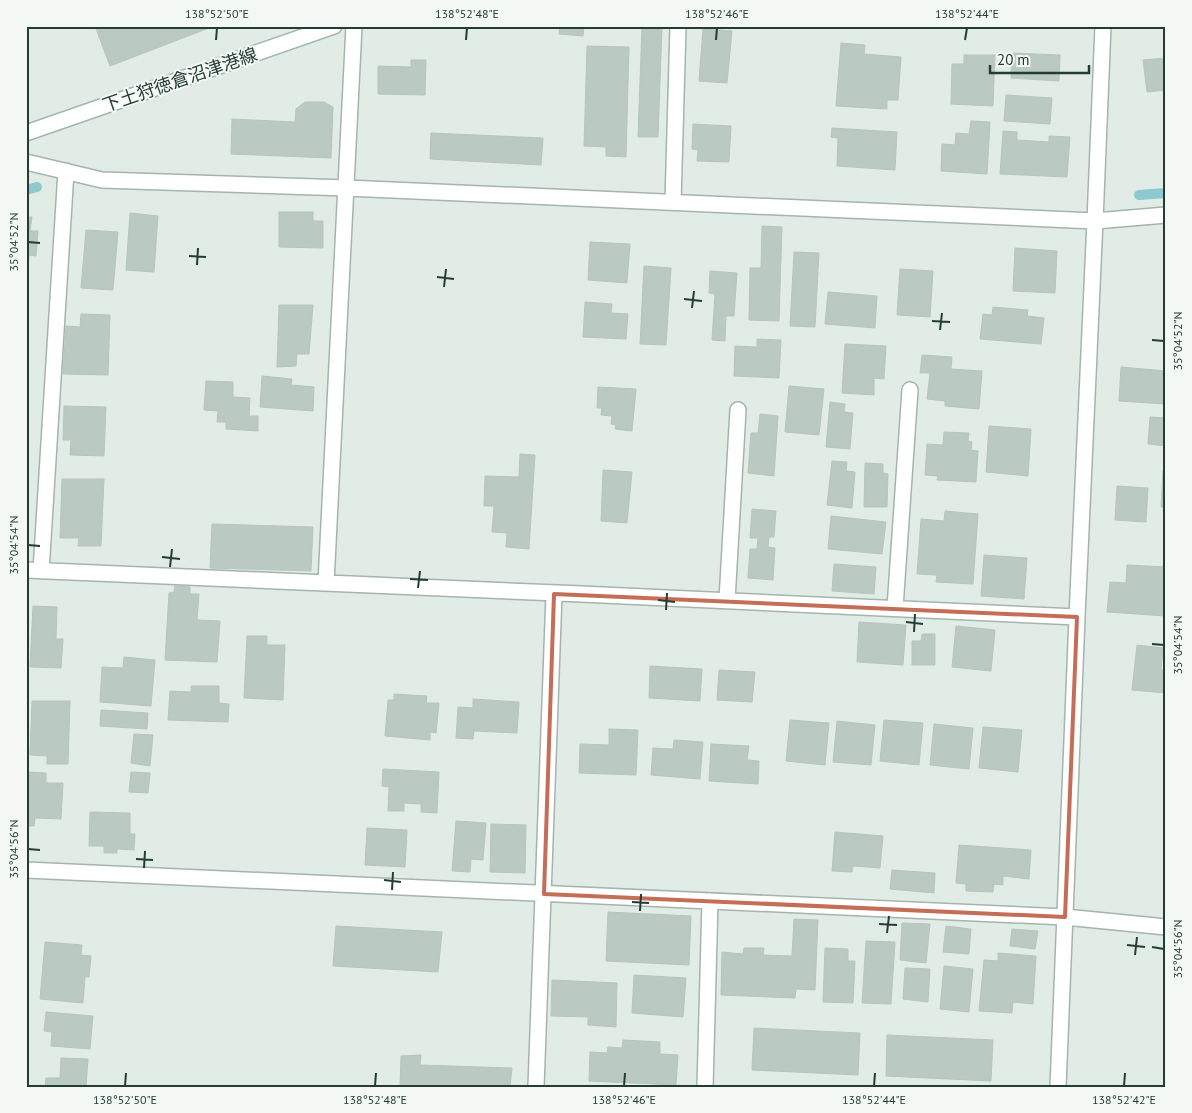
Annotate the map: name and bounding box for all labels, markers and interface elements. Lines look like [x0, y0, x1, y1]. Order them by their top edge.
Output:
text: 138°52'50"E [185, 6, 249, 21]
text: 138°52'48"E [435, 6, 499, 21]
text: 138°52'46"E [685, 6, 749, 21]
text: 138°52'44"E [935, 6, 999, 21]
street label: 下土狩徳倉沼津港線 [100, 42, 260, 117]
scale bar [990, 42, 1088, 74]
text: 20 m [997, 50, 1030, 69]
text: 35°04'52"N [6, 212, 21, 272]
text: 35°04'52"N [1170, 311, 1185, 371]
text: 35°04'54"N [6, 515, 21, 575]
text: 35°04'54"N [1170, 615, 1185, 675]
text: 35°04'56"N [6, 819, 21, 879]
text: 35°04'56"N [1170, 919, 1185, 979]
text: 138°52'50"E [93, 1092, 157, 1107]
text: 138°52'48"E [343, 1092, 407, 1107]
text: 138°52'46"E [592, 1092, 656, 1107]
text: 138°52'44"E [842, 1092, 906, 1107]
text: 138°52'42"E [1092, 1092, 1156, 1107]

